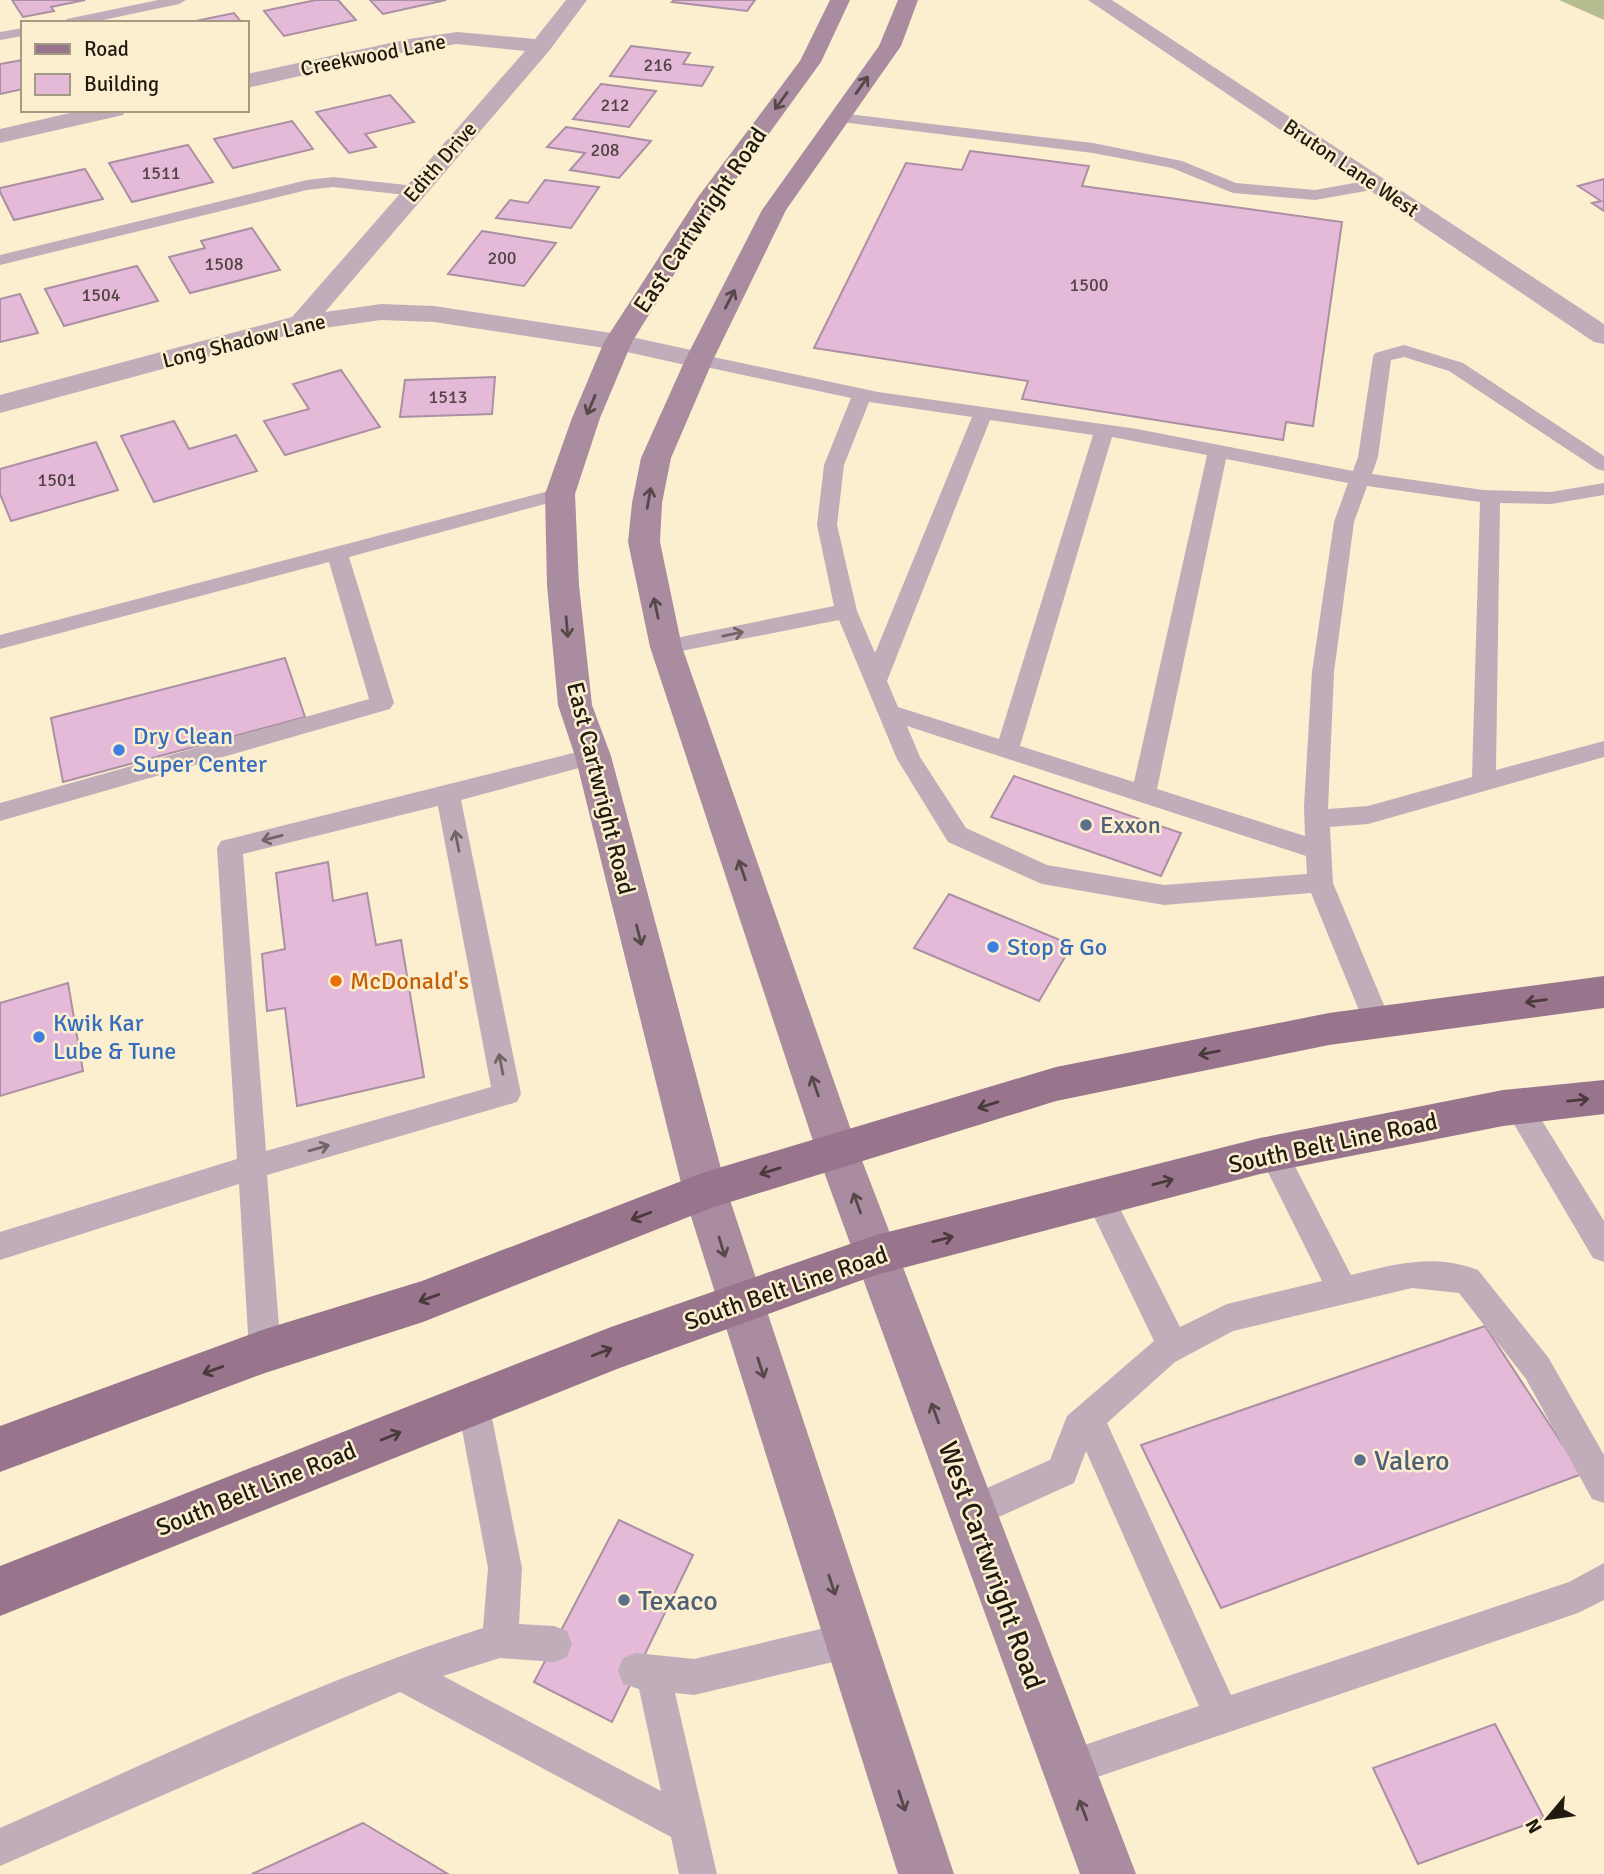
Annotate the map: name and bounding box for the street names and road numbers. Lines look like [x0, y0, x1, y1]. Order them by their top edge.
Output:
street label: Creekwood Lane [298, 28, 448, 82]
street label: Bruton Lane West [1278, 113, 1424, 223]
street label: Edith Drive [398, 116, 482, 208]
street label: East Cartwright Road [627, 121, 773, 319]
street label: Long Shadow Lane [160, 308, 328, 374]
street label: East Cartwright Road [560, 679, 642, 897]
street label: South Belt Line Road [1226, 1106, 1440, 1180]
street label: South Belt Line Road [680, 1239, 892, 1337]
street label: South Belt Line Road [152, 1435, 360, 1543]
street label: West Cartwright Road [930, 1437, 1052, 1694]

